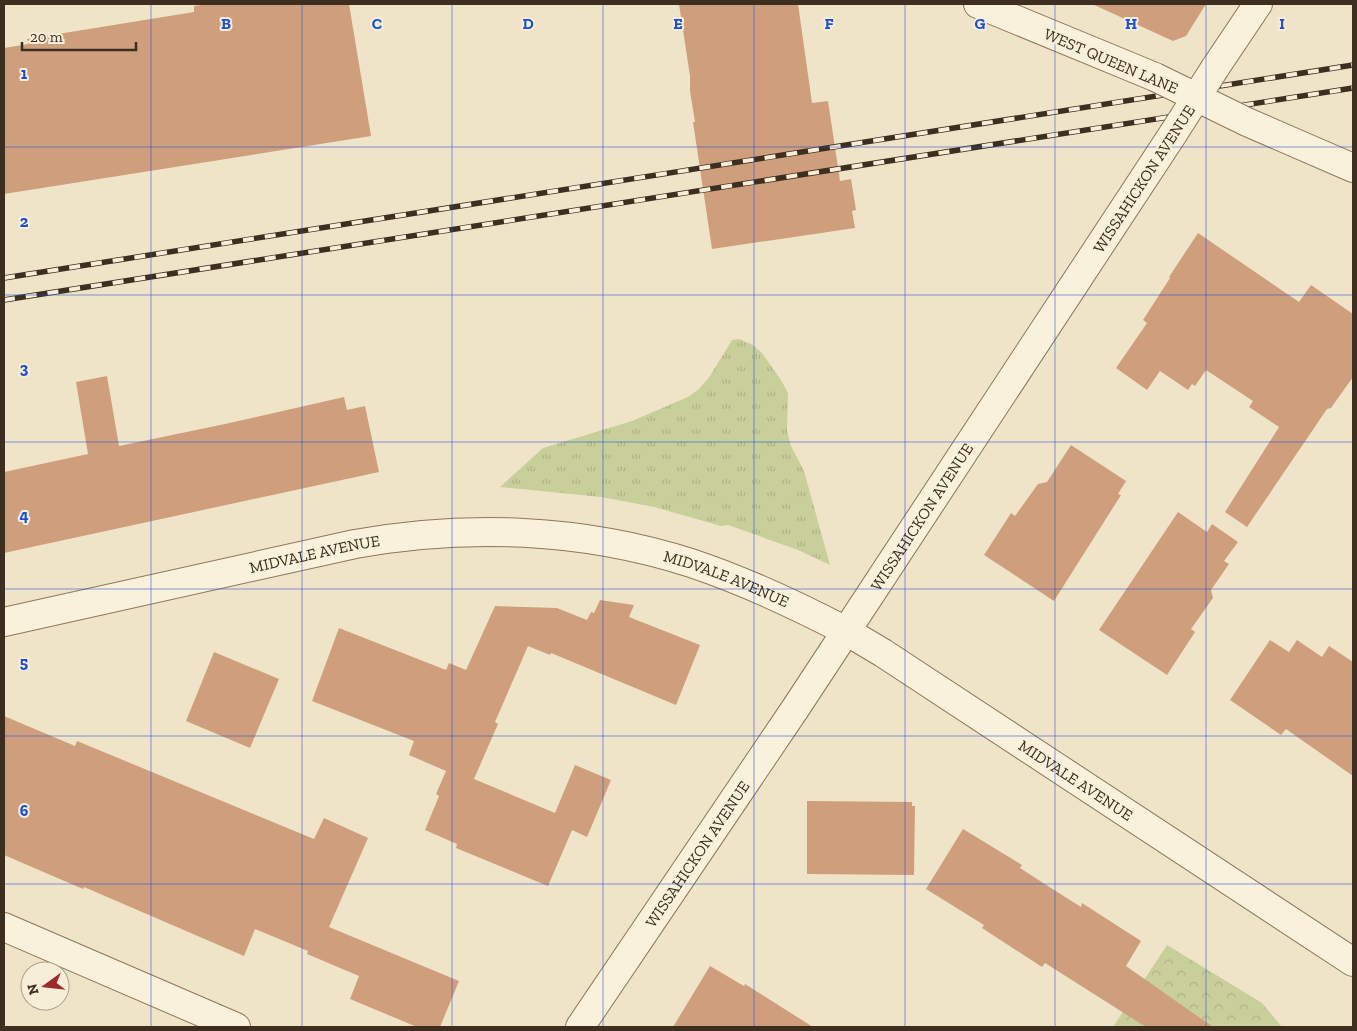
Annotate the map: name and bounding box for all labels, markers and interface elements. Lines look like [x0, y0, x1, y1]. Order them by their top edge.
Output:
text: B [221, 14, 231, 33]
text: C [372, 14, 382, 33]
text: D [522, 14, 534, 33]
text: E [673, 14, 683, 33]
text: F [824, 14, 834, 33]
text: G [975, 14, 986, 33]
text: H [1125, 14, 1137, 33]
text: I [1279, 14, 1285, 33]
scale bar [22, 20, 136, 52]
street label: WEST QUEEN LANE [1041, 24, 1181, 98]
text: 20 m [30, 28, 63, 46]
text: 1 [21, 64, 28, 83]
street label: WISSAHICKON AVENUE [1089, 101, 1199, 257]
text: 2 [20, 212, 29, 231]
text: 3 [20, 359, 29, 378]
street label: WISSAHICKON AVENUE [866, 439, 977, 594]
text: 4 [19, 506, 29, 525]
street label: MIDVALE AVENUE [247, 531, 381, 577]
street label: MIDVALE AVENUE [662, 546, 792, 611]
text: 5 [20, 653, 28, 672]
street label: MIDVALE AVENUE [1015, 735, 1137, 824]
street label: WISSAHICKON AVENUE [641, 777, 753, 931]
text: 6 [20, 801, 29, 820]
north arrow [20, 961, 70, 1011]
text: N [23, 982, 43, 997]

